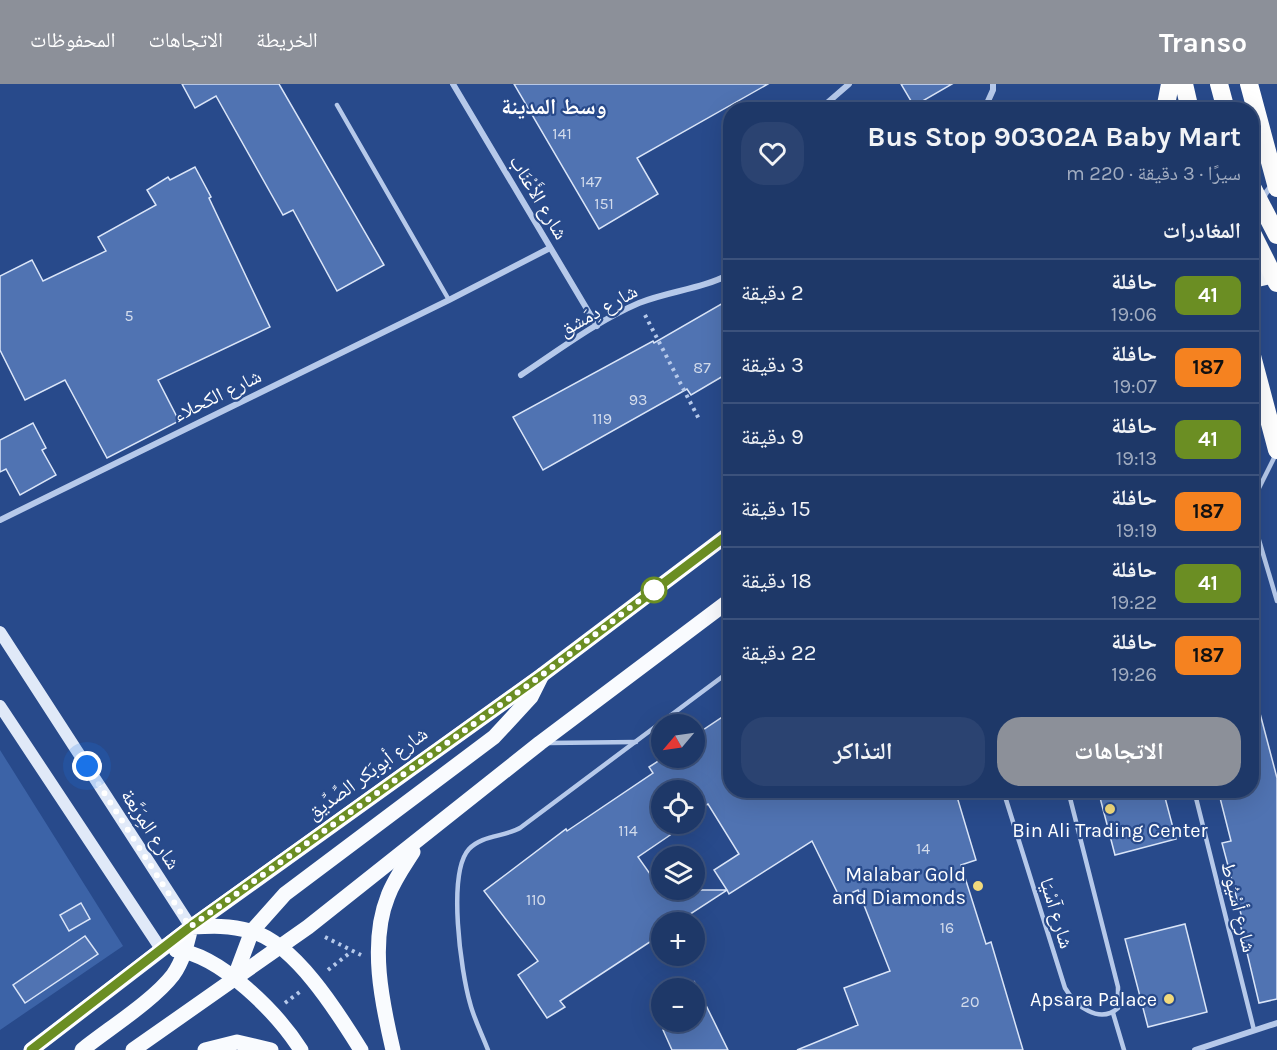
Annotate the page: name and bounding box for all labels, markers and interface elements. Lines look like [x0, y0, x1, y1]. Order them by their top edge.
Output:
text: Transo [1159, 26, 1247, 59]
text: المحفوظات [30, 28, 115, 52]
text: الاتجاهات [148, 28, 223, 52]
text: الخريطة [256, 28, 318, 52]
district label: وسط المدينة [501, 94, 607, 120]
text: Bus Stop 90302A Baby Mart [867, 120, 1241, 153]
button: heart [741, 122, 804, 185]
house number: 141 [552, 124, 572, 143]
street label: شارع الأَعْنَاب [504, 150, 574, 244]
text: سيرًا · 3 دقيقة · 220 m [1066, 162, 1241, 185]
house number: 147 [580, 172, 602, 191]
house number: 151 [594, 194, 614, 213]
text: المغادرات [1163, 218, 1241, 244]
text: حافلة [1111, 269, 1157, 295]
street label: شارع دِمَشق [555, 279, 642, 342]
text: 2 دقيقة [741, 280, 804, 306]
text: 41 [1198, 283, 1218, 307]
text: 19:06 [1111, 303, 1157, 326]
house number: 5 [124, 306, 134, 325]
text: حافلة [1111, 341, 1157, 367]
text: 3 دقيقة [741, 352, 804, 378]
text: 187 [1192, 355, 1224, 379]
house number: 87 [693, 358, 711, 377]
street label: شارع الكحلاء [169, 364, 265, 428]
text: 19:07 [1113, 375, 1157, 398]
house number: 93 [629, 390, 647, 409]
house number: 119 [592, 409, 612, 428]
text: حافلة [1111, 413, 1157, 439]
text: 9 دقيقة [741, 424, 804, 450]
text: 41 [1198, 427, 1218, 451]
text: 19:13 [1116, 447, 1157, 470]
text: حافلة [1111, 485, 1157, 511]
text: 15 دقيقة [741, 496, 811, 522]
text: 187 [1192, 499, 1224, 523]
text: 19:19 [1116, 519, 1157, 542]
text: حافلة [1111, 557, 1157, 583]
text: 18 دقيقة [741, 568, 812, 594]
text: 41 [1198, 571, 1218, 595]
unlabelled marker [641, 577, 667, 603]
text: 19:22 [1111, 591, 1157, 614]
text: حافلة [1111, 629, 1157, 655]
text: 22 دقيقة [741, 640, 816, 666]
text: 187 [1192, 643, 1224, 667]
text: 19:26 [1111, 663, 1157, 686]
north arrow [651, 714, 705, 768]
map controls [651, 714, 705, 1032]
button: التذاكر [741, 717, 985, 786]
button: الاتجاهات [997, 717, 1241, 786]
street label: شارع أبوبَكر الصِّدِّيق [302, 721, 433, 826]
your location [72, 751, 102, 781]
button: locate [651, 780, 705, 834]
street label: شارع المِرَبَّعة [115, 785, 185, 874]
marker: Bin Ali Trading Center [1103, 802, 1117, 816]
place label: Bin Ali Trading Center [1012, 819, 1208, 842]
house number: 114 [618, 821, 638, 840]
house number: 14 [916, 839, 930, 858]
button: layers [651, 846, 705, 900]
street label: شارع أسْيُوط [1215, 859, 1262, 955]
place label: Malabar Gold and Diamonds [832, 863, 966, 909]
street label: شارع آسْيَا [1034, 875, 1078, 952]
marker: Malabar Gold and Diamonds [971, 879, 985, 893]
house number: 110 [526, 890, 546, 909]
button: + [651, 912, 705, 966]
house number: 16 [940, 918, 954, 937]
button: − [651, 978, 705, 1032]
place label: Apsara Palace [1030, 988, 1157, 1011]
house number: 20 [961, 992, 979, 1011]
marker: Apsara Palace [1162, 992, 1176, 1006]

